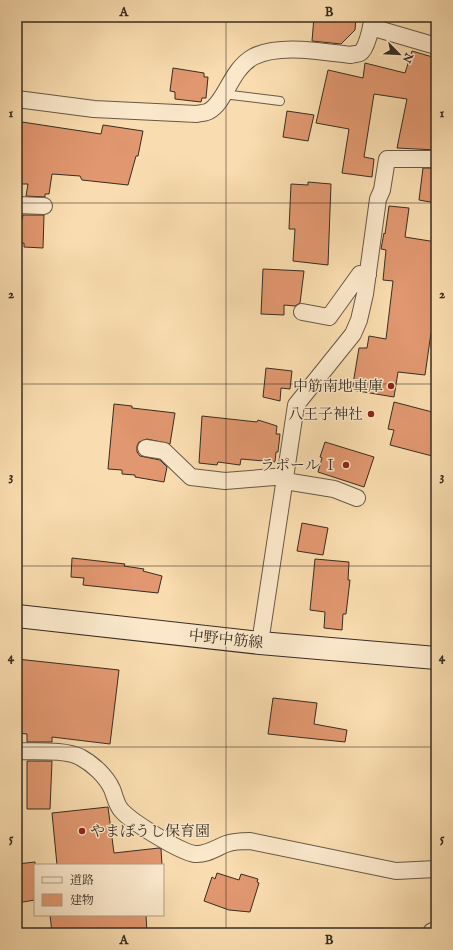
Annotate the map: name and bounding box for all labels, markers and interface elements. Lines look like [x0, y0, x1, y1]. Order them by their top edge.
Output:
text: A [119, 4, 130, 21]
text: B [325, 4, 334, 21]
north arrow [379, 34, 419, 74]
text: N [399, 50, 416, 65]
text: 1 [9, 105, 14, 122]
text: 1 [440, 105, 445, 122]
text: 2 [8, 286, 14, 303]
text: 2 [439, 286, 445, 303]
place label: 中筋南地車庫 [293, 377, 383, 396]
marker: 中筋南地車庫 [386, 381, 396, 391]
place label: 八王子神社 [288, 405, 363, 424]
marker: 八王子神社 [366, 409, 376, 419]
place label: ラポール Ⅰ [260, 456, 338, 475]
marker: ラポール Ⅰ [341, 460, 351, 470]
text: 3 [9, 468, 14, 485]
text: 3 [440, 468, 445, 485]
street label: 中野中筋線 [188, 626, 264, 653]
text: 4 [8, 649, 15, 666]
text: 4 [439, 649, 446, 666]
place label: やまぼうし保育園 [90, 822, 210, 841]
marker: やまぼうし保育園 [77, 826, 87, 836]
text: 5 [9, 830, 14, 847]
text: 5 [440, 830, 445, 847]
legend [34, 864, 164, 916]
text: 道路 [70, 873, 94, 888]
text: 建物 [70, 893, 94, 908]
text: A [119, 932, 130, 949]
text: B [325, 932, 334, 949]

